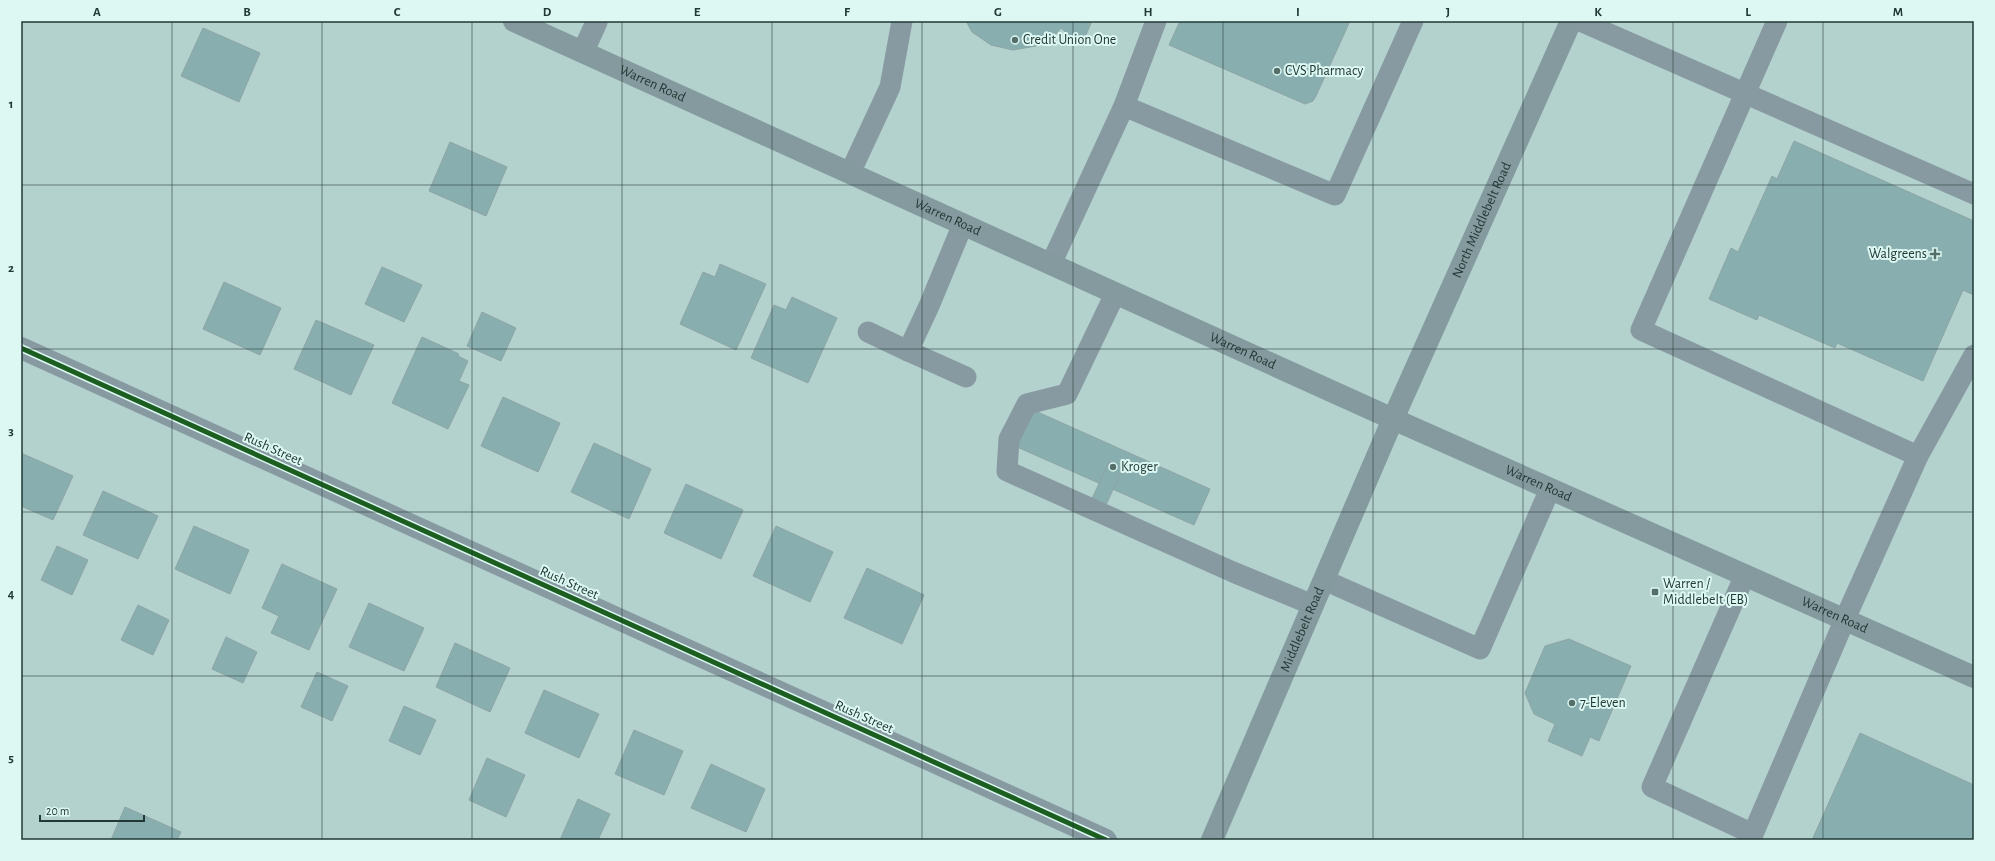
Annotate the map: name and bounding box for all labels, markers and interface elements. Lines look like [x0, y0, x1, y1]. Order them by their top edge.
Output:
text: A [93, 6, 101, 19]
text: B [243, 6, 251, 19]
text: C [394, 6, 401, 19]
text: D [543, 6, 552, 19]
text: E [694, 6, 701, 19]
text: F [844, 6, 851, 19]
text: G [994, 6, 1002, 19]
text: H [1143, 6, 1153, 19]
text: I [1296, 6, 1300, 19]
text: J [1446, 6, 1450, 19]
text: K [1594, 6, 1602, 19]
text: L [1745, 6, 1751, 19]
text: M [1893, 6, 1903, 19]
place label: Credit Union One [1023, 33, 1116, 47]
marker: Credit Union One [1010, 35, 1020, 45]
street label: Warren Road [617, 63, 688, 105]
place label: CVS Pharmacy [1285, 64, 1363, 78]
marker: CVS Pharmacy [1272, 66, 1282, 76]
text: 1 [9, 98, 13, 111]
street label: North Middlebelt Road [1450, 160, 1514, 280]
street label: Warren Road [912, 196, 983, 238]
place label: Walgreens [1869, 247, 1927, 261]
marker: Walgreens [1930, 249, 1940, 259]
text: 2 [8, 262, 14, 275]
street label: Warren Road [1208, 330, 1278, 372]
text: 3 [8, 425, 14, 438]
street label: Rush Street [242, 430, 305, 468]
place label: Kroger [1121, 460, 1158, 474]
marker: Kroger [1108, 462, 1118, 472]
street label: Warren Road [1503, 463, 1574, 504]
street label: Rush Street [538, 564, 601, 602]
place label: Warren / Middlebelt (EB) [1663, 577, 1748, 607]
street label: Middlebelt Road [1278, 585, 1327, 674]
marker: Warren / Middlebelt (EB) [1650, 587, 1660, 597]
text: 4 [8, 588, 15, 601]
street label: Warren Road [1799, 594, 1870, 636]
place label: 7-Eleven [1580, 696, 1626, 710]
street label: Rush Street [833, 698, 896, 736]
marker: 7-Eleven [1567, 698, 1577, 708]
text: 5 [8, 752, 14, 765]
scale bar [40, 797, 144, 823]
text: 20 m [46, 805, 69, 817]

